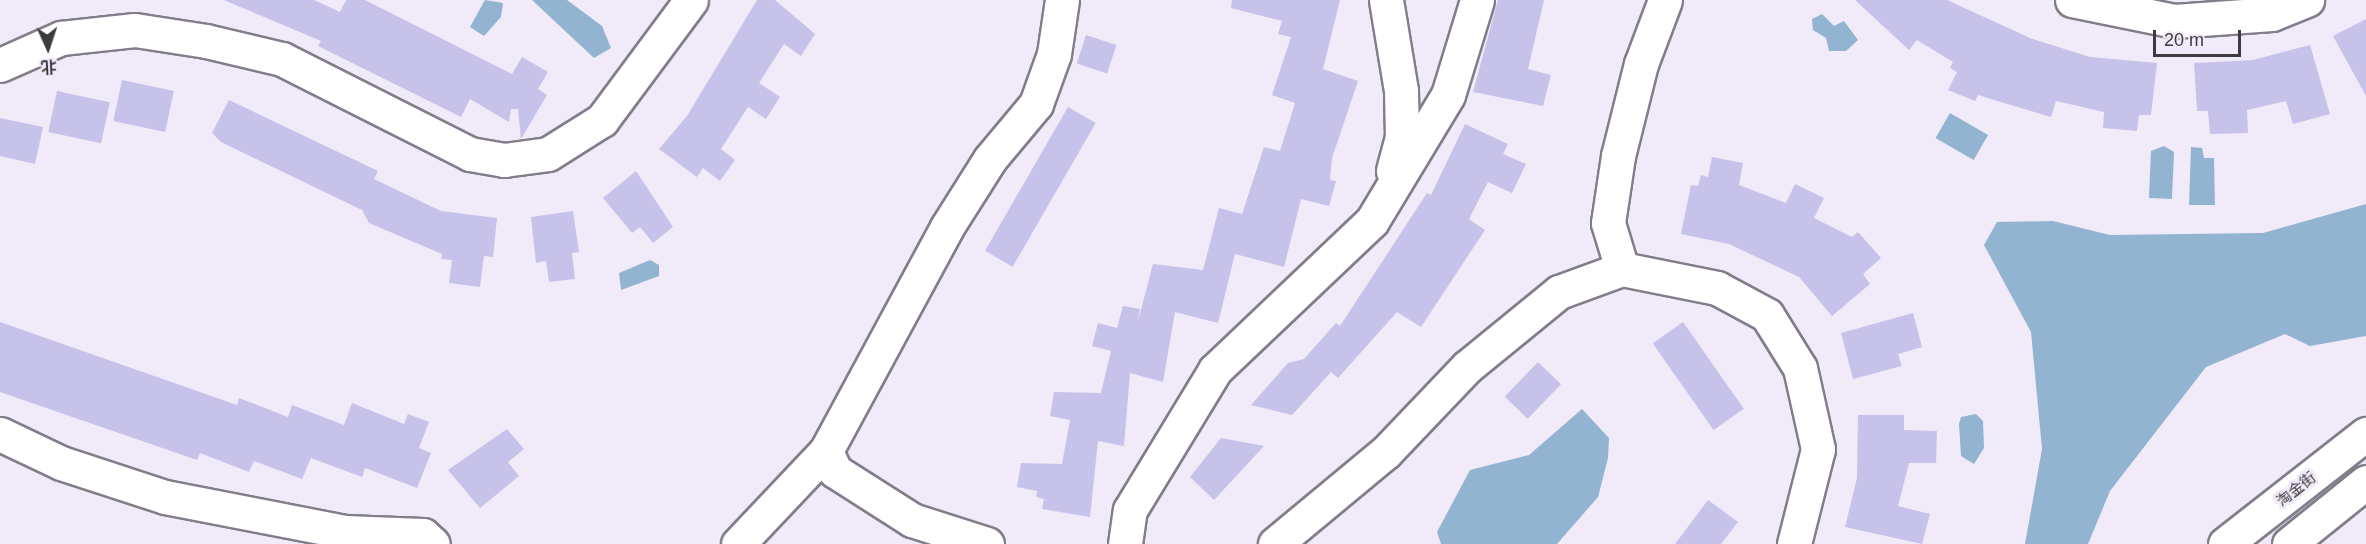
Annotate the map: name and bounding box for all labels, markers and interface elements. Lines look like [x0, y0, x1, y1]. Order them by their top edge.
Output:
north arrow [18, 18, 78, 78]
scale bar [2156, 18, 2244, 56]
text: 20 m [2164, 30, 2204, 50]
text: 北 [41, 58, 57, 75]
street label: 淘金街 [2273, 468, 2319, 510]

